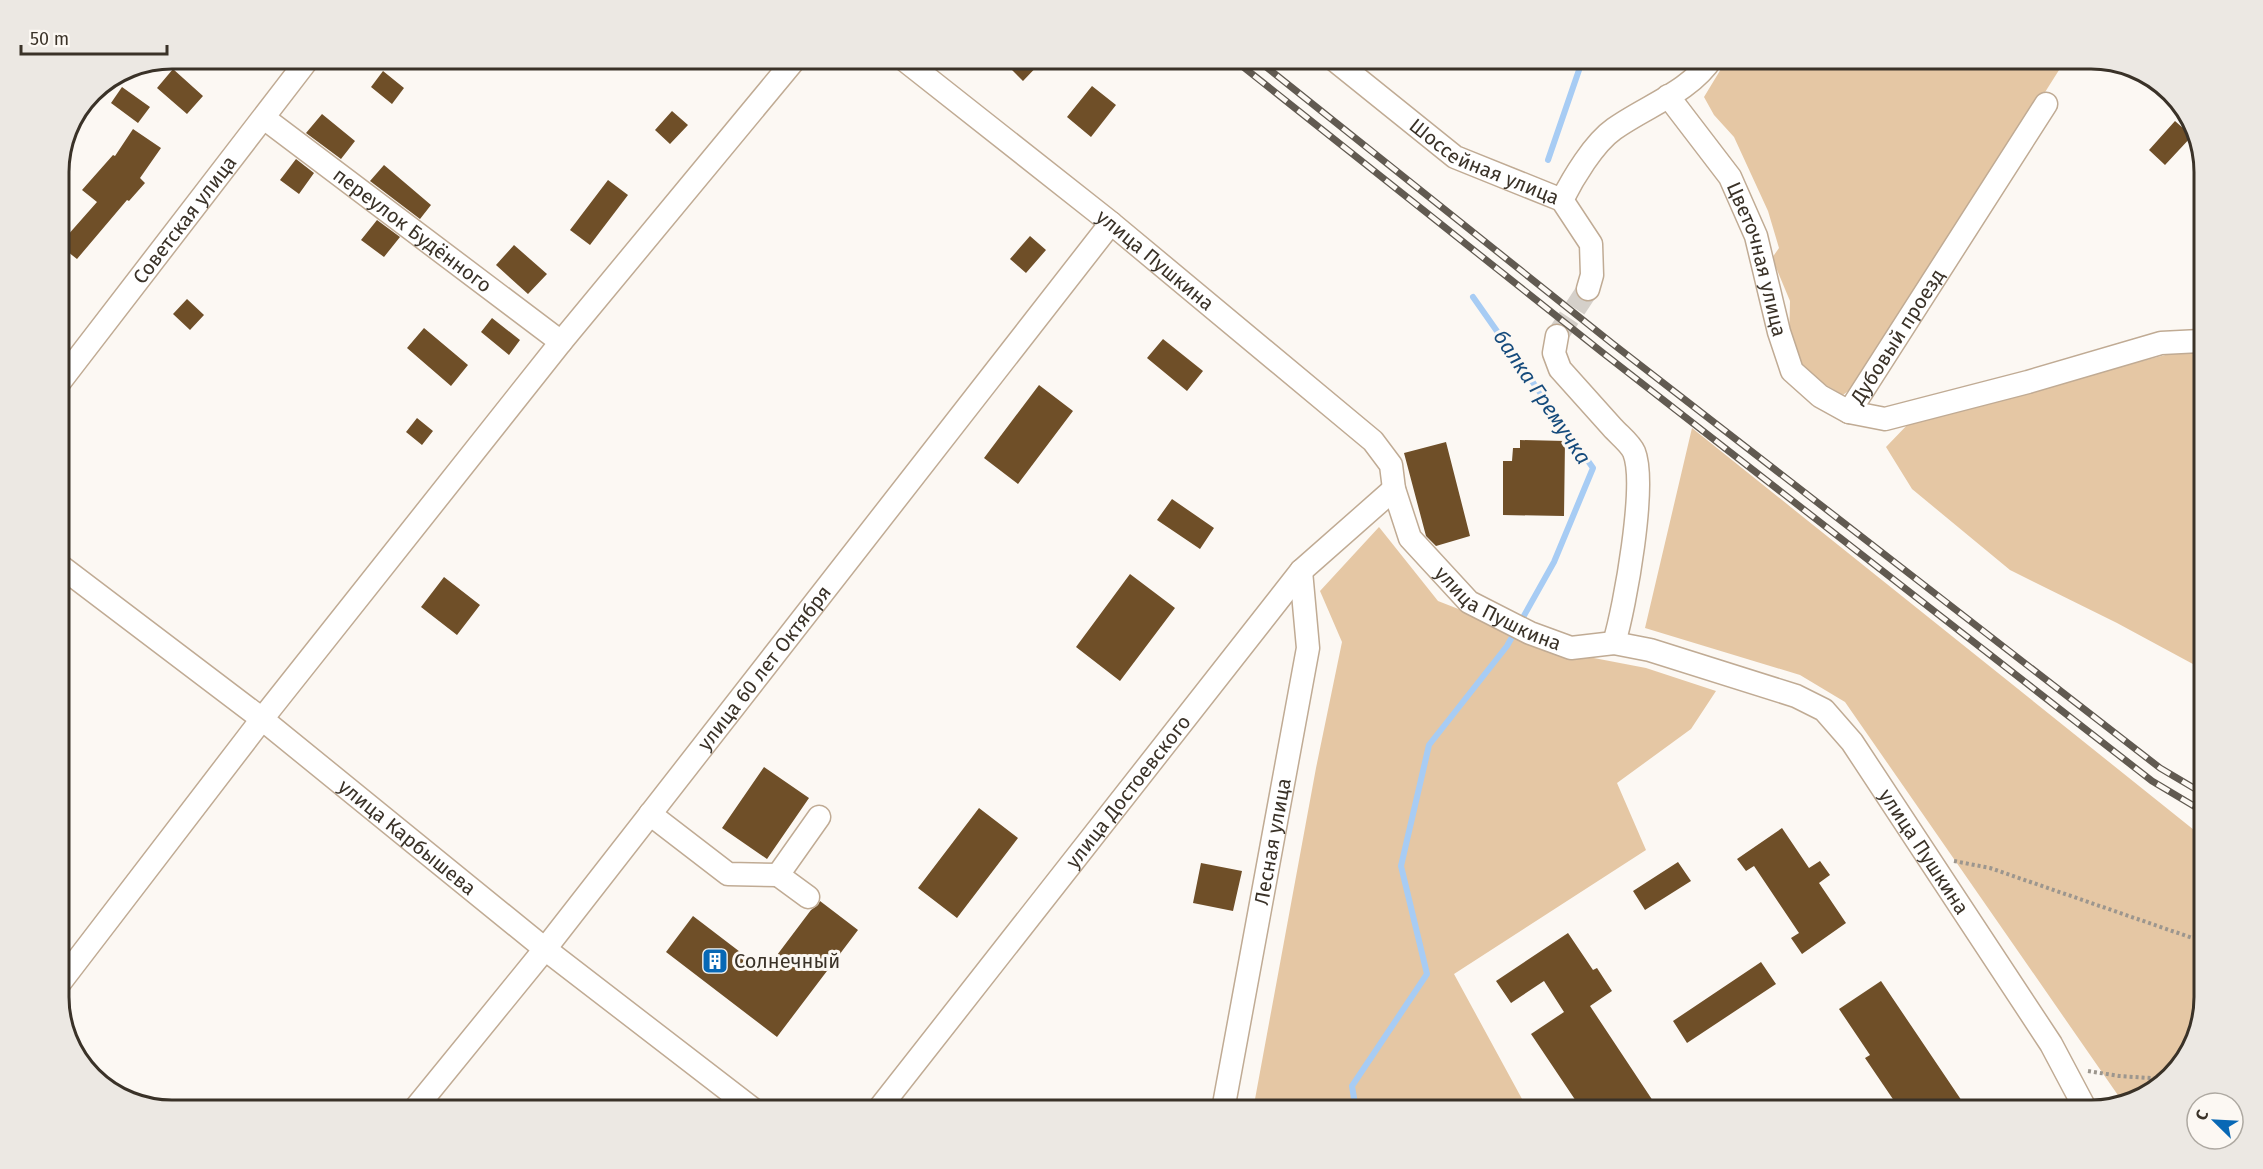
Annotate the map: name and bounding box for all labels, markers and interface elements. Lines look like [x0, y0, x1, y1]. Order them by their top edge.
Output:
scale bar [21, 18, 166, 56]
text: 50 m [30, 28, 69, 50]
street label: Шоссейная улица [1405, 113, 1563, 210]
street label: Советская улица [128, 151, 241, 289]
street label: переулок Будённого [328, 163, 497, 297]
street label: Цветочная улица [1722, 178, 1792, 339]
street label: улица Пушкина [1092, 204, 1219, 316]
street label: Дубовый проезд [1845, 264, 1949, 409]
water label: балка Гремучка [1487, 325, 1597, 469]
street label: улица Пушкина [1430, 561, 1565, 655]
street label: улица 60 лет Октября [692, 581, 836, 755]
street label: улица Достоевского [1061, 710, 1196, 873]
street label: улица Карбышева [334, 774, 481, 900]
street label: Лесная улица [1249, 776, 1296, 907]
street label: улица Пушкина [1874, 784, 1974, 919]
building icon: Солнечный [700, 946, 730, 976]
place label: Солнечный [734, 949, 840, 973]
north arrow [2185, 1091, 2245, 1151]
text: С [2191, 1106, 2213, 1123]

